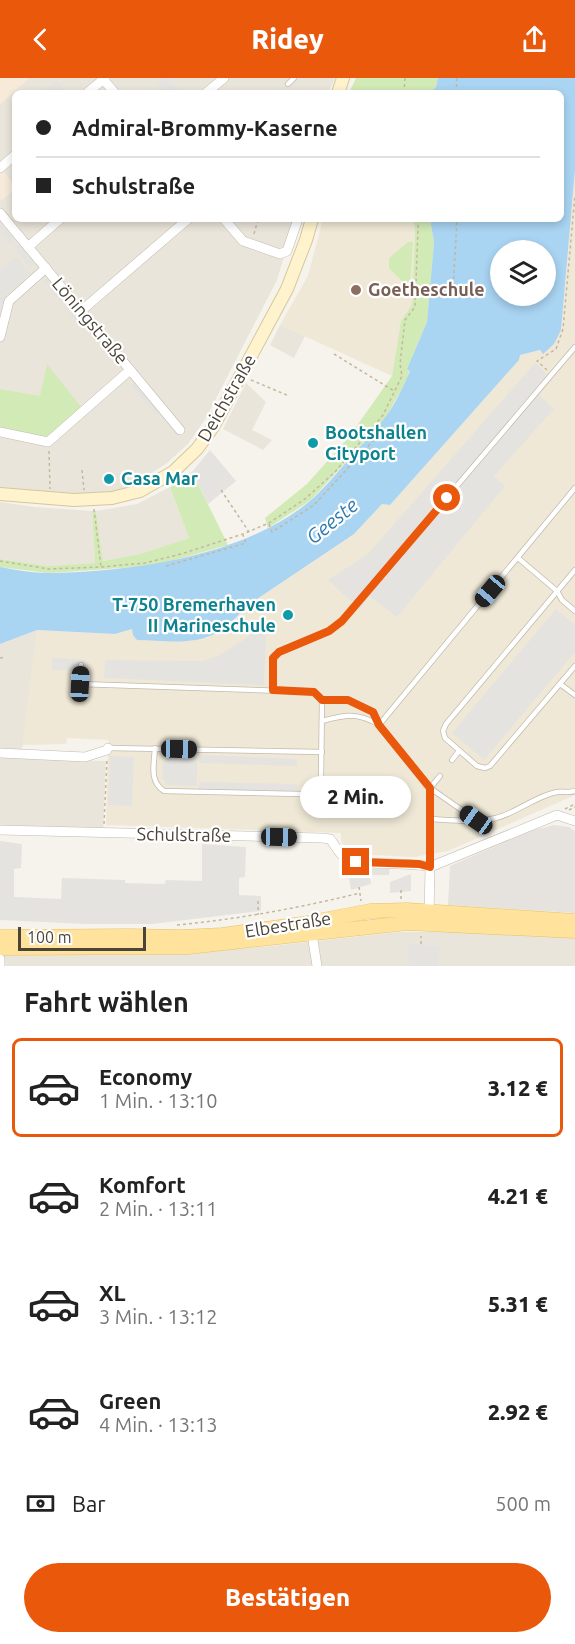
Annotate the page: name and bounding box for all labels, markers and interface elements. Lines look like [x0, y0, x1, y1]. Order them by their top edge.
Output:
icon: back [24, 23, 57, 56]
icon: share [518, 23, 551, 56]
text: Ridey [251, 24, 324, 54]
text: Admiral-Brommy-Kaserne [72, 115, 338, 140]
text: Schulstraße [72, 173, 195, 198]
map controls [490, 240, 556, 306]
button: layers [490, 240, 556, 306]
street label: Löningstraße [49, 273, 133, 368]
place label: Goetheschule [368, 279, 485, 299]
marker: Goetheschule [349, 283, 363, 297]
street label: Deichstraße [193, 350, 259, 445]
place label: Bootshallen Cityport [325, 422, 427, 463]
marker: Bootshallen Cityport [306, 436, 320, 450]
place label: Casa Mar [121, 468, 199, 488]
marker: Casa Mar [102, 472, 116, 486]
route start [433, 484, 460, 511]
water label: Geeste [301, 493, 362, 548]
car [472, 571, 508, 611]
place label: T-750 Bremerhaven II Marineschule [112, 594, 276, 635]
marker: T-750 Bremerhaven II Marineschule [281, 608, 295, 622]
car [70, 666, 90, 702]
car [161, 740, 197, 758]
callout: 2 Min. [300, 775, 412, 817]
text: 2 Min. [327, 785, 384, 808]
car [456, 802, 496, 838]
street label: Schulstraße [136, 823, 232, 845]
car [261, 828, 297, 846]
route end [342, 848, 369, 875]
street label: Elbestraße [243, 907, 332, 941]
scale bar [18, 924, 146, 952]
text: 100 m [27, 928, 72, 946]
text: Fahrt wählen [24, 987, 189, 1017]
icon: car [27, 1061, 81, 1115]
text: Economy [99, 1064, 192, 1089]
text: 3.12 € [488, 1075, 548, 1100]
text: 1 Min. · 13:10 [99, 1089, 218, 1112]
icon: car [27, 1169, 81, 1223]
text: Komfort [99, 1172, 186, 1197]
text: 4.21 € [488, 1183, 548, 1208]
text: 2 Min. · 13:11 [99, 1197, 218, 1220]
icon: car [27, 1277, 81, 1331]
text: XL [99, 1280, 126, 1305]
text: 5.31 € [488, 1291, 548, 1316]
text: 3 Min. · 13:12 [99, 1305, 218, 1328]
icon: car [27, 1385, 81, 1439]
text: Green [99, 1388, 161, 1413]
text: 2.92 € [488, 1399, 548, 1424]
text: 4 Min. · 13:13 [99, 1413, 218, 1436]
icon: cash [24, 1487, 57, 1520]
text: Bar [72, 1491, 106, 1516]
text: 500 m [495, 1492, 551, 1515]
button: Bestätigen [24, 1563, 551, 1632]

